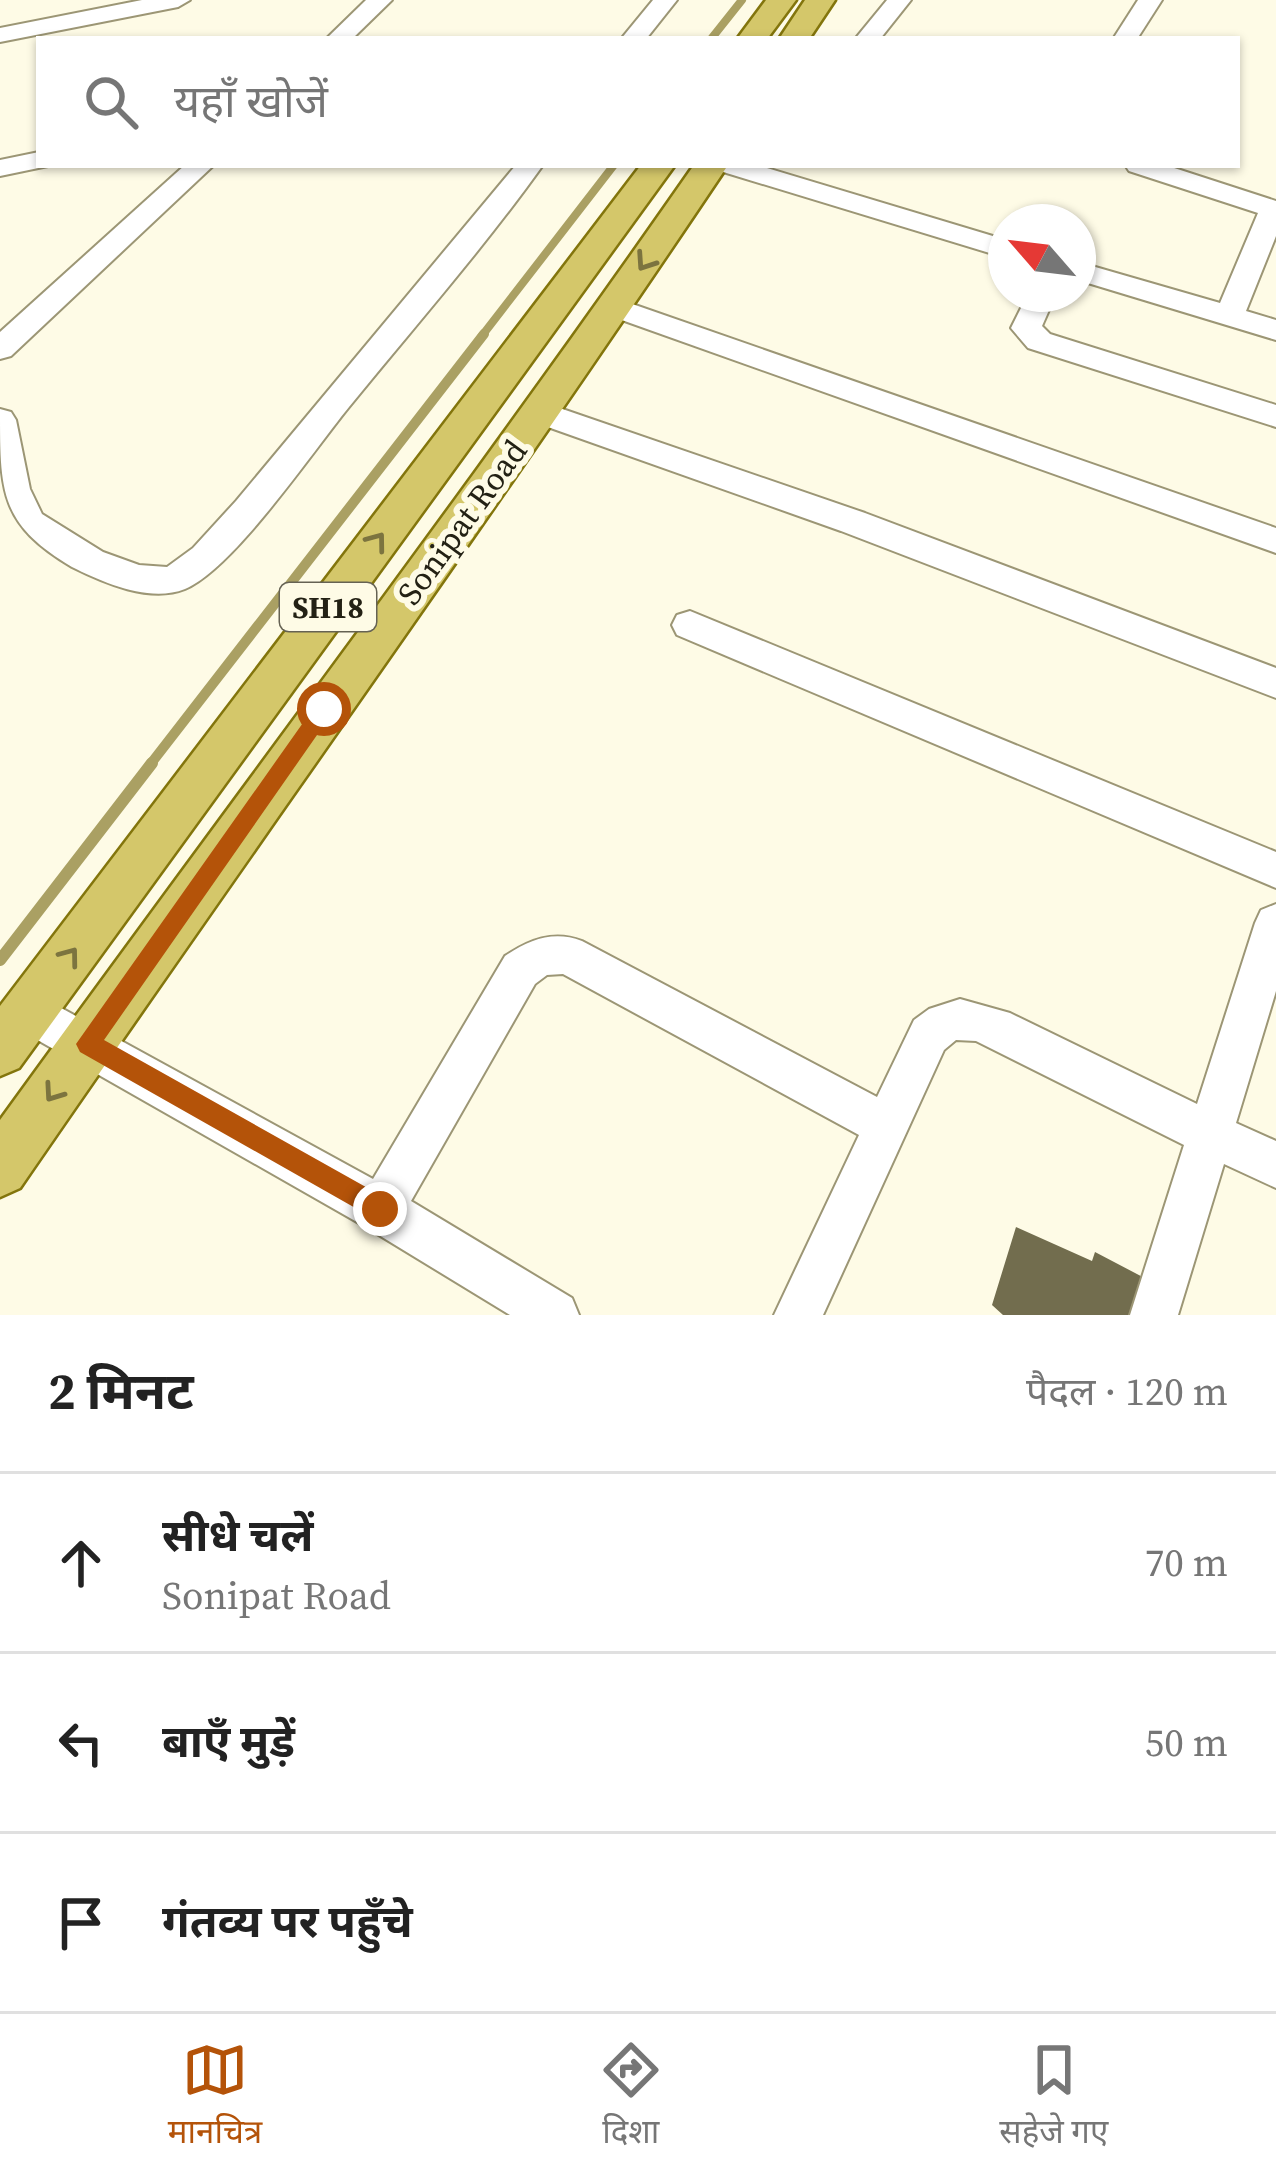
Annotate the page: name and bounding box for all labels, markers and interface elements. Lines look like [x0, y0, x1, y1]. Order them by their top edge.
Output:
search box [36, 36, 1240, 168]
icon: search [78, 69, 144, 135]
text: यहाँ खोजें [174, 70, 328, 132]
north arrow [988, 204, 1096, 312]
one-way arrow [638, 249, 660, 271]
street label: Sonipat Road [387, 430, 537, 614]
one-way arrow [363, 533, 385, 555]
road number: SH18 [280, 583, 376, 631]
route start [297, 682, 351, 736]
one-way arrow [55, 948, 77, 969]
one-way arrow [46, 1080, 68, 1101]
route end [353, 1182, 407, 1236]
text: 2 मिनट [48, 1356, 194, 1426]
text: पैदल · 120 m [1026, 1365, 1228, 1418]
text: सीधे चलें [162, 1504, 313, 1566]
icon: ahead [48, 1530, 114, 1596]
text: 70 m [1145, 1536, 1228, 1589]
text: Sonipat Road [162, 1569, 391, 1622]
icon: left [48, 1710, 114, 1776]
text: बाएँ मुड़ें [162, 1710, 295, 1772]
text: 50 m [1145, 1716, 1228, 1769]
icon: arrive [48, 1890, 114, 1956]
text: गंतव्य पर पहुँचे [162, 1890, 413, 1952]
tab: मानचित्र [168, 2037, 262, 2156]
tab: दिशा [598, 2037, 664, 2156]
tab: सहेजे गए [999, 2037, 1108, 2156]

